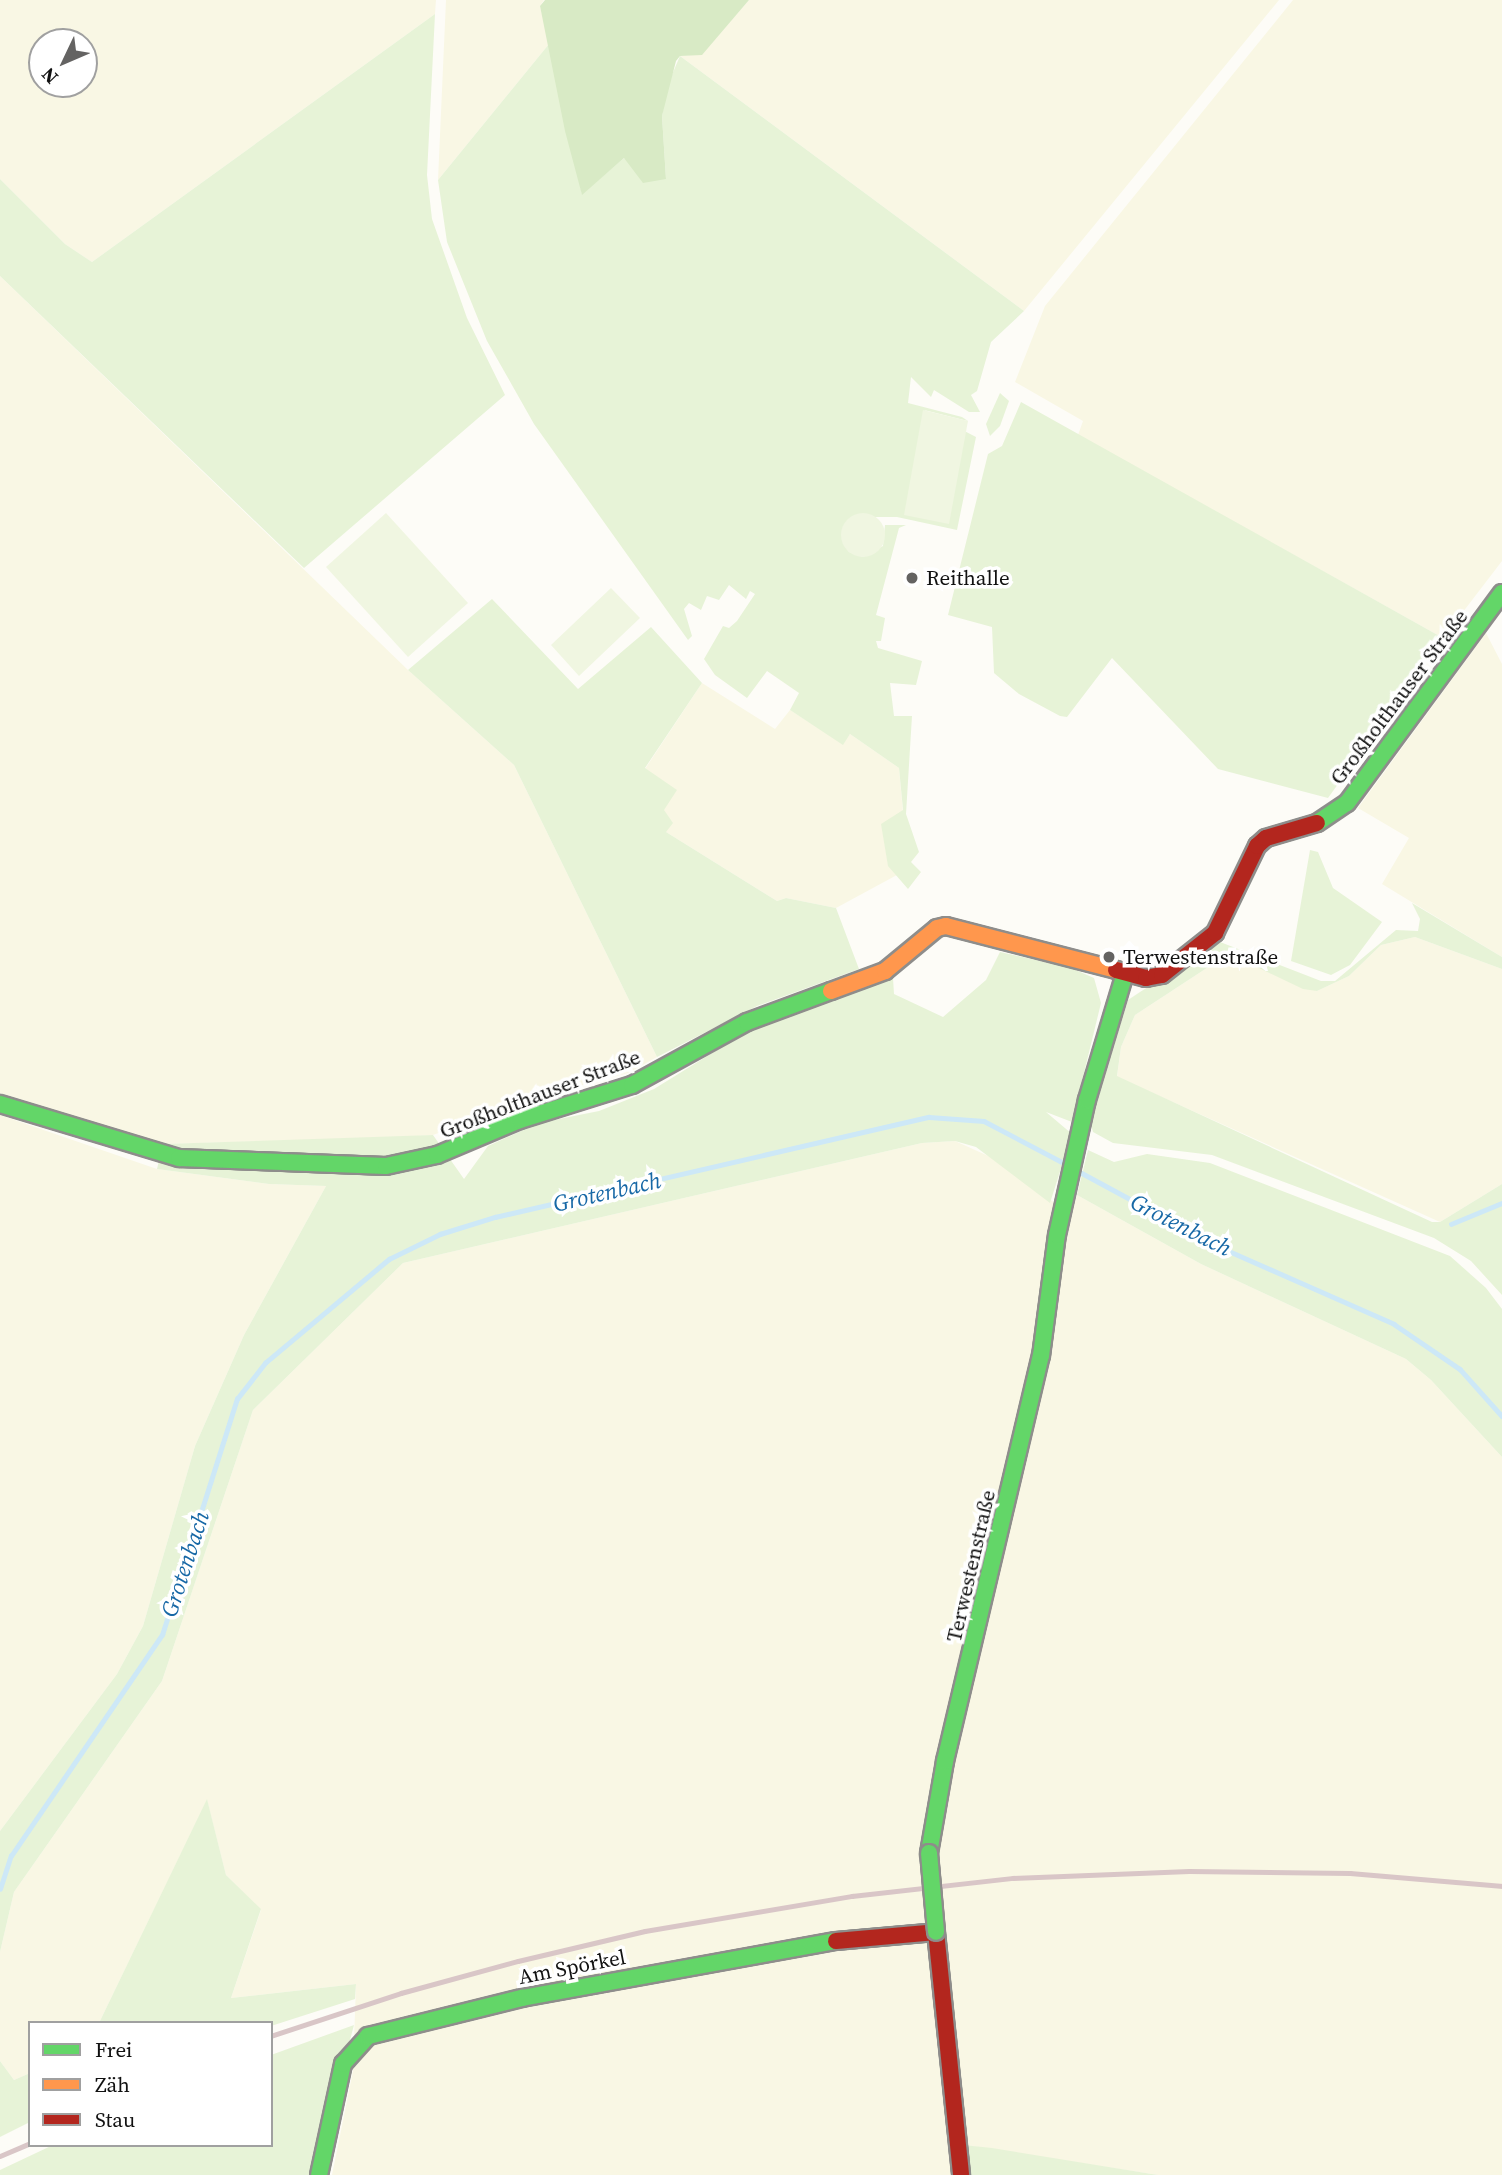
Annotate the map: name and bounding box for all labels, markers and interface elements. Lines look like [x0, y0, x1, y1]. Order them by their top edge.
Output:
north arrow [28, 28, 98, 98]
text: N [35, 62, 63, 90]
place label: Reithalle [926, 565, 1010, 591]
marker: Reithalle [904, 570, 920, 586]
street label: Großholthauser Straße [1325, 604, 1473, 790]
place label: Terwestenstraße [1123, 944, 1278, 970]
marker: Terwestenstraße [1101, 949, 1117, 965]
street label: Großholthauser Straße [436, 1044, 644, 1144]
water label: Grotenbach [551, 1166, 663, 1218]
water label: Grotenbach [1126, 1188, 1236, 1262]
street label: Terwestenstraße [941, 1488, 1001, 1644]
water label: Grotenbach [155, 1508, 215, 1620]
street label: Am Spörkel [516, 1944, 628, 1990]
legend [28, 2021, 273, 2147]
text: Frei [95, 2035, 132, 2064]
text: Zäh [95, 2070, 130, 2099]
text: Stau [95, 2105, 135, 2134]

